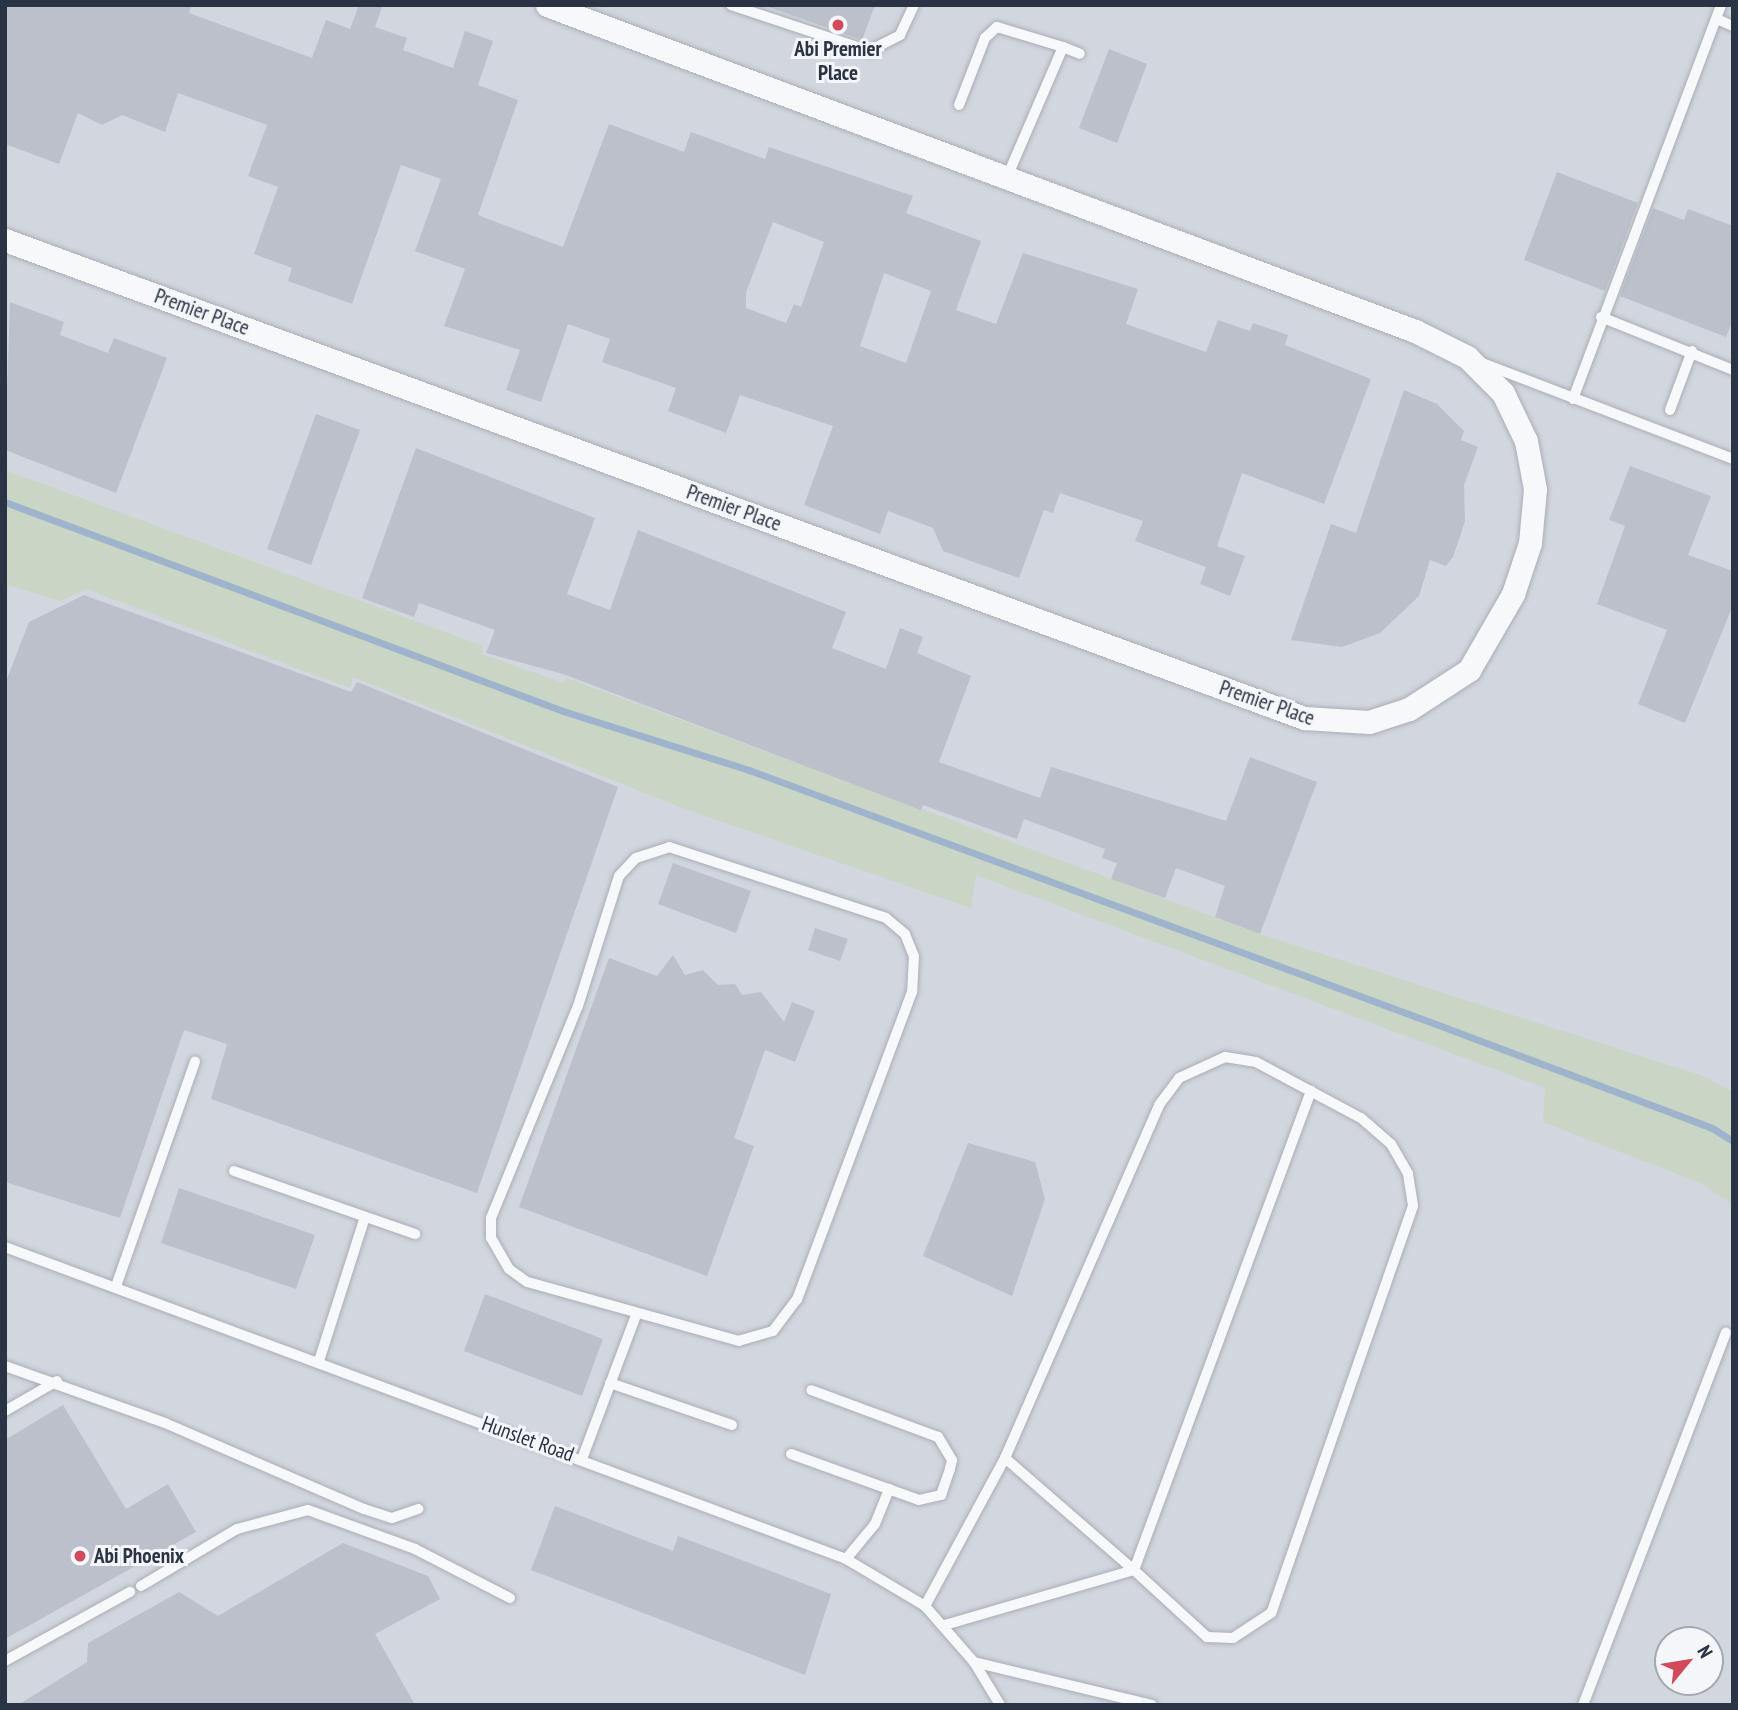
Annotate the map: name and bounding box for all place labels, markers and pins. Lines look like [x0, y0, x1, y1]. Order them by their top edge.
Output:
marker: Abi Premier Place [830, 17, 846, 33]
place label: Abi Premier Place [794, 36, 882, 86]
place label: Abi Phoenix [94, 1543, 184, 1569]
marker: Abi Phoenix [72, 1548, 88, 1564]

